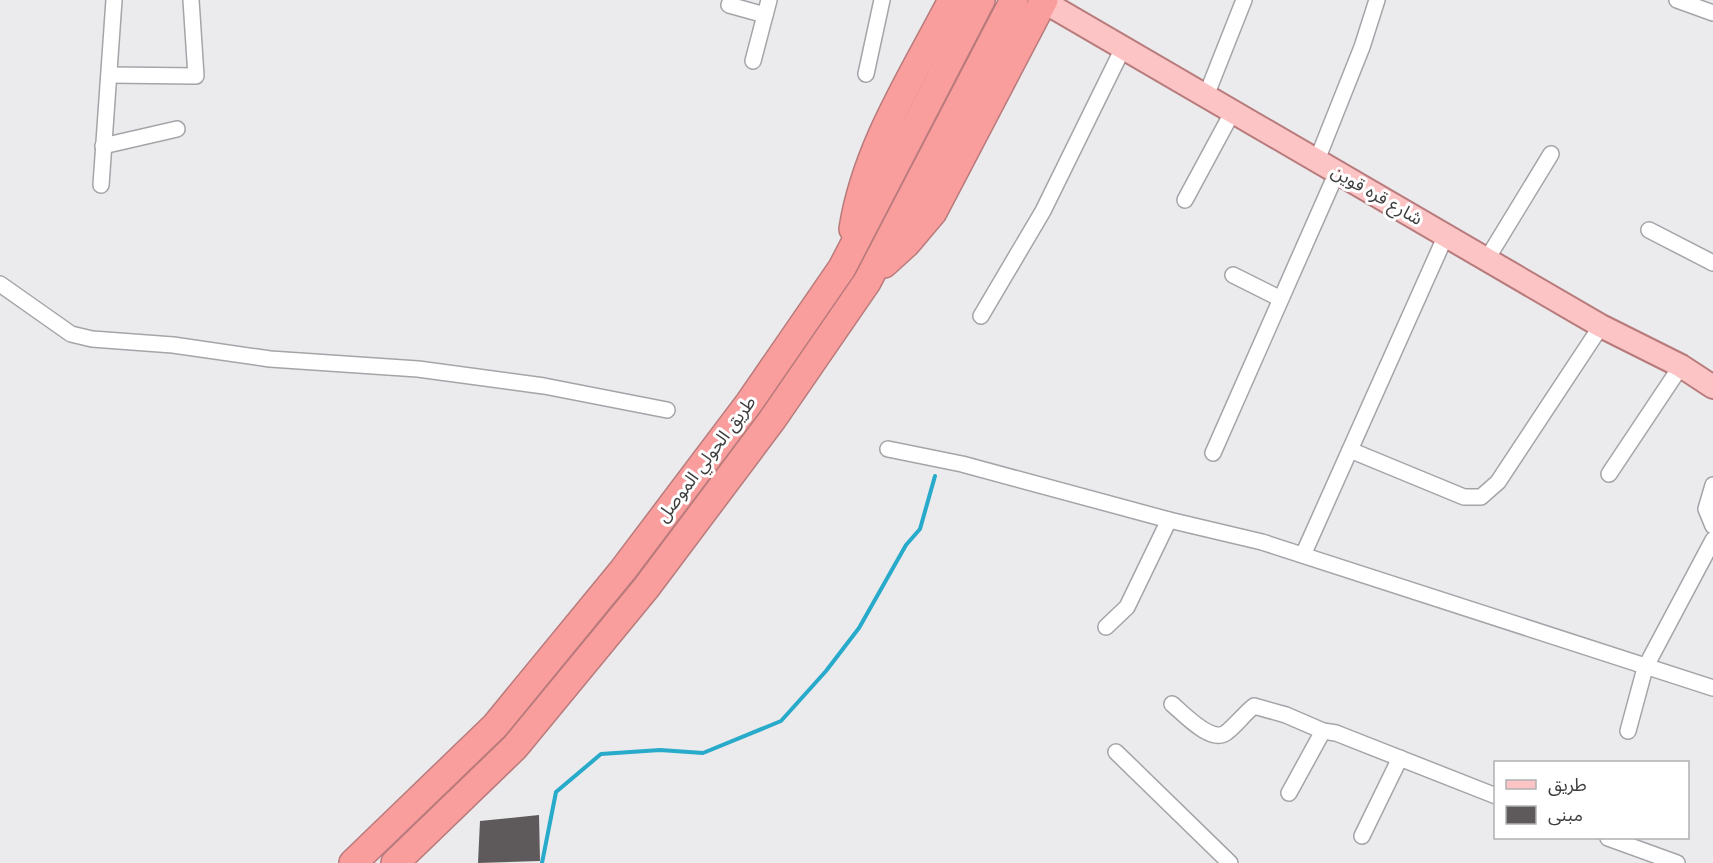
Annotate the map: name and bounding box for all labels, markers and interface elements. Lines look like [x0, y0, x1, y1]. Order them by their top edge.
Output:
street label: شارع قره قوين [1326, 158, 1427, 233]
street label: طريق الحولي الموصل [650, 390, 762, 528]
legend [1494, 761, 1689, 839]
text: طريق [1548, 772, 1587, 797]
text: مبنى [1548, 802, 1583, 827]

